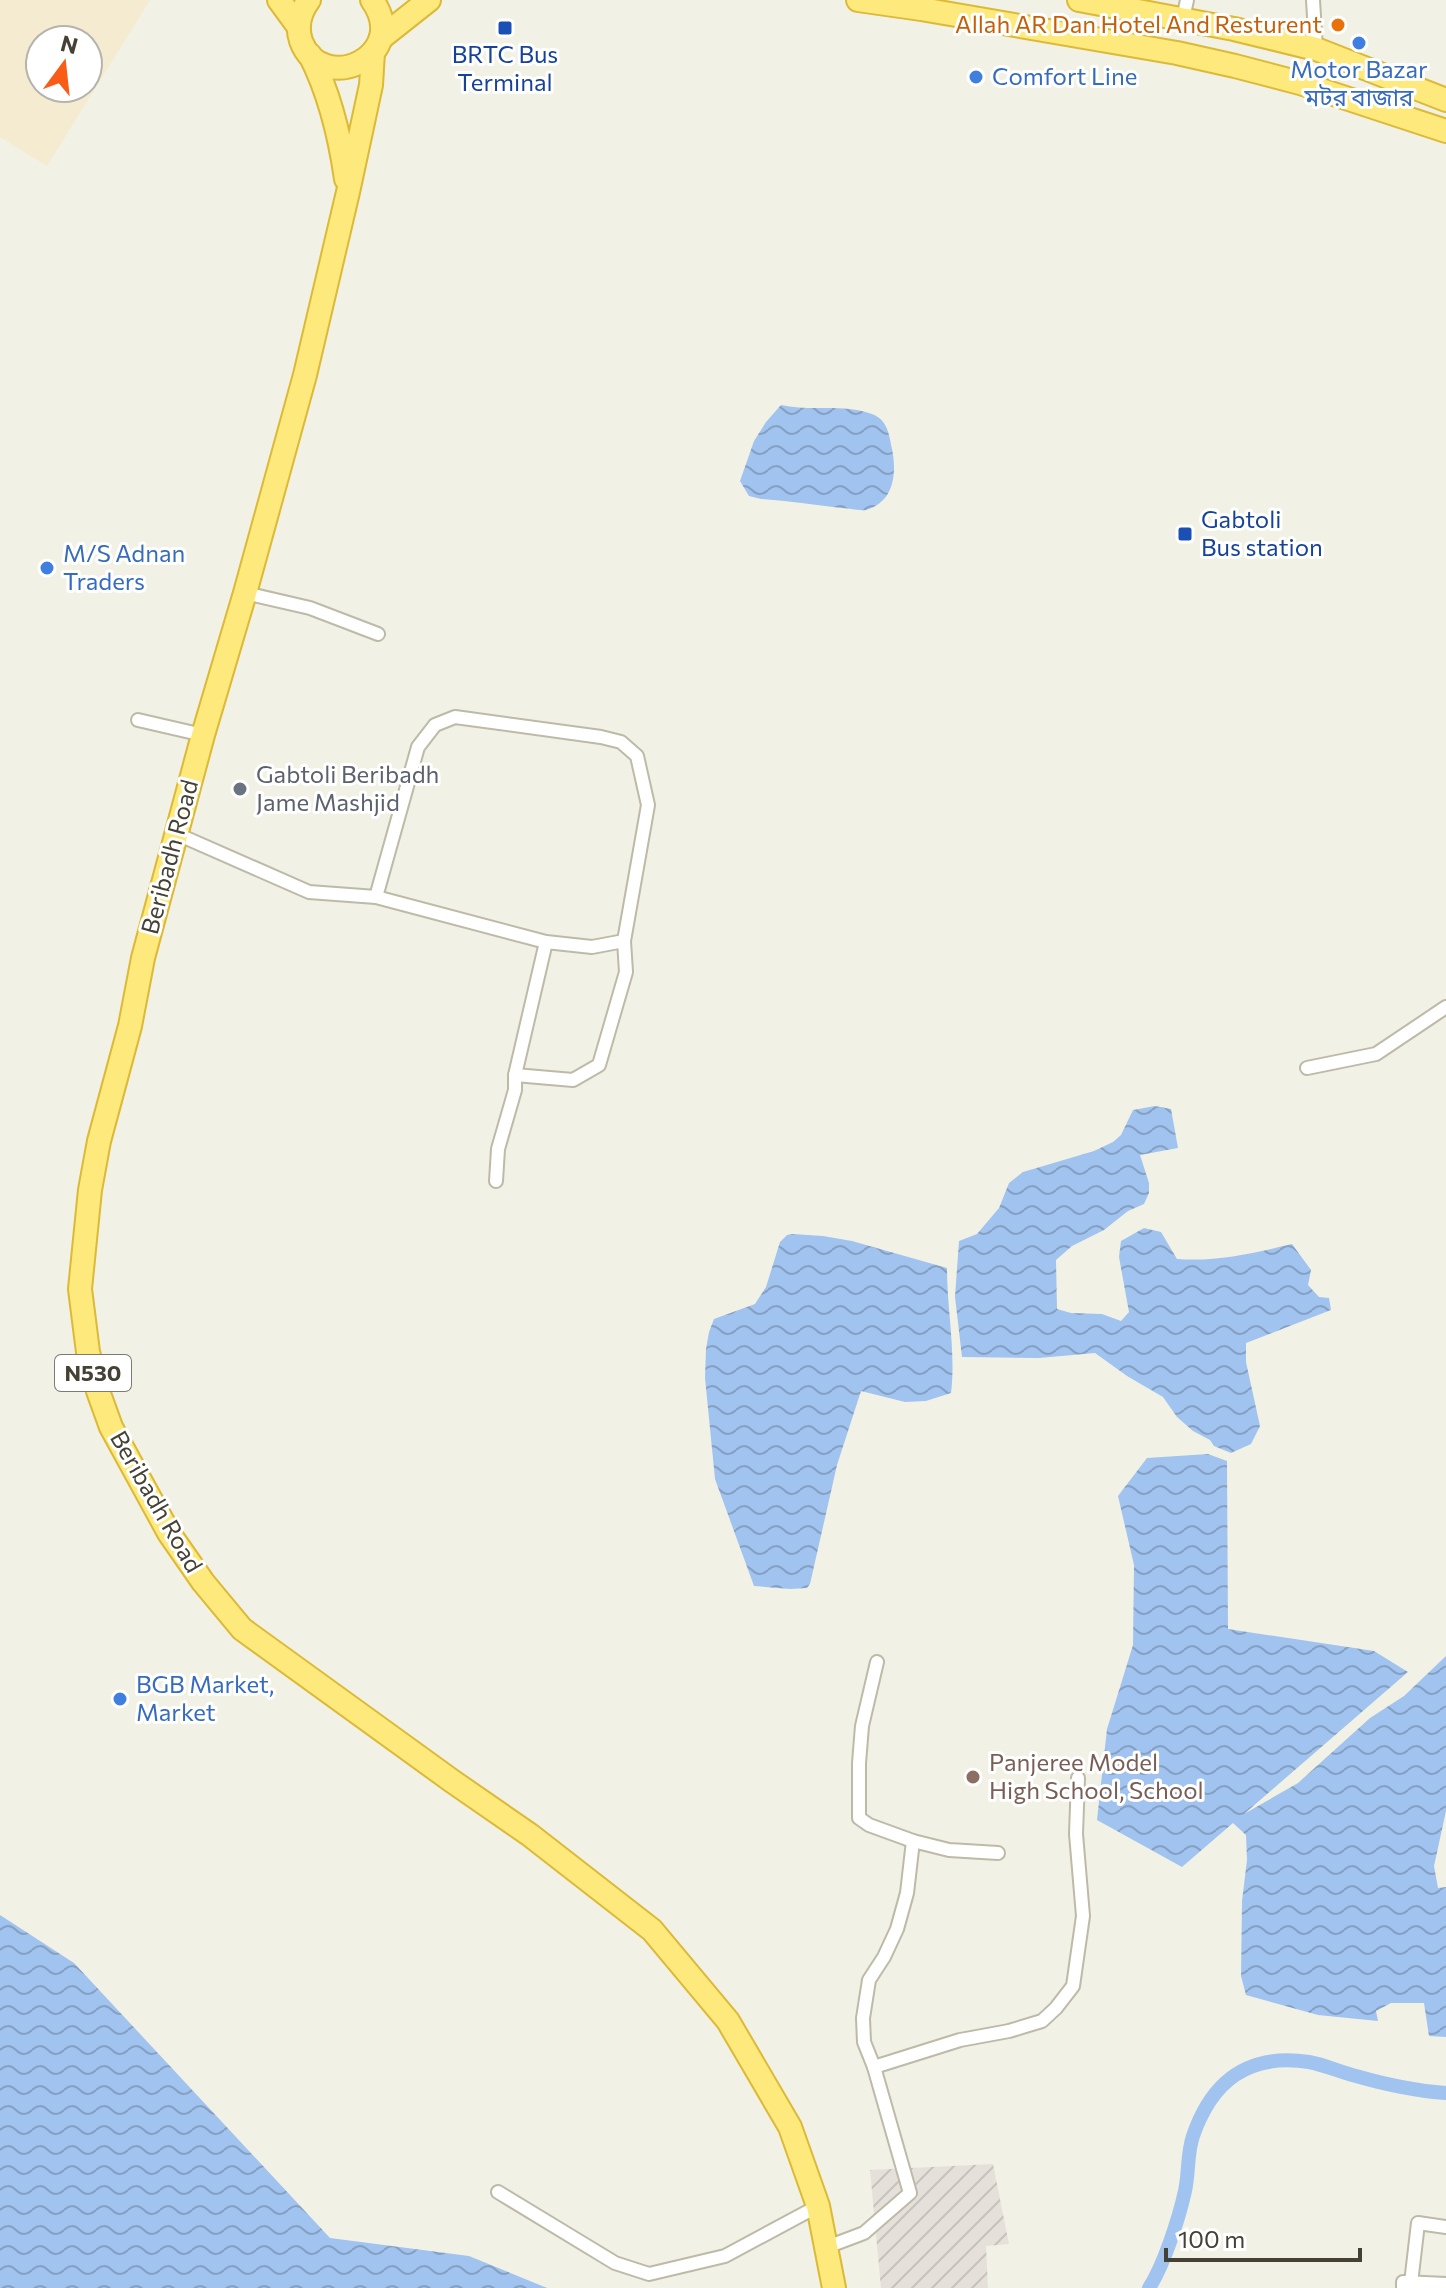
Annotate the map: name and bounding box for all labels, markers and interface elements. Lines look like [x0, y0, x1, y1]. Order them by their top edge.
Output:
place label: Allah AR Dan Hotel And Resturent [955, 9, 1322, 38]
marker: Allah AR Dan Hotel And Resturent [1329, 16, 1347, 34]
marker: BRTC Bus Terminal [496, 19, 514, 37]
north arrow [24, 24, 104, 104]
text: N [58, 29, 81, 59]
marker: Motor Bazar মটর বাজার [1350, 34, 1368, 52]
place label: BRTC Bus Terminal [452, 39, 558, 96]
place label: Motor Bazar মটর বাজার [1290, 54, 1428, 111]
place label: Comfort Line [992, 61, 1137, 90]
marker: Comfort Line [967, 68, 985, 86]
place label: Gabtoli Bus station [1201, 504, 1323, 561]
marker: Gabtoli Bus station [1176, 525, 1194, 543]
place label: M/S Adnan Traders [63, 538, 185, 595]
marker: M/S Adnan Traders [38, 559, 56, 577]
place label: Gabtoli Beribadh Jame Mashjid [256, 759, 439, 816]
street label: Beribadh Road [134, 776, 203, 937]
marker: Gabtoli Beribadh Jame Mashjid [231, 780, 249, 798]
road number: N530 [55, 1355, 131, 1391]
street label: Beribadh Road [105, 1425, 210, 1577]
place label: BGB Market, Market [136, 1669, 274, 1726]
marker: BGB Market, Market [111, 1690, 129, 1708]
place label: Panjeree Model High School, School [989, 1747, 1204, 1804]
marker: Panjeree Model High School, School [964, 1768, 982, 1786]
scale bar [1166, 2212, 1360, 2262]
text: 100 m [1178, 2224, 1245, 2253]

